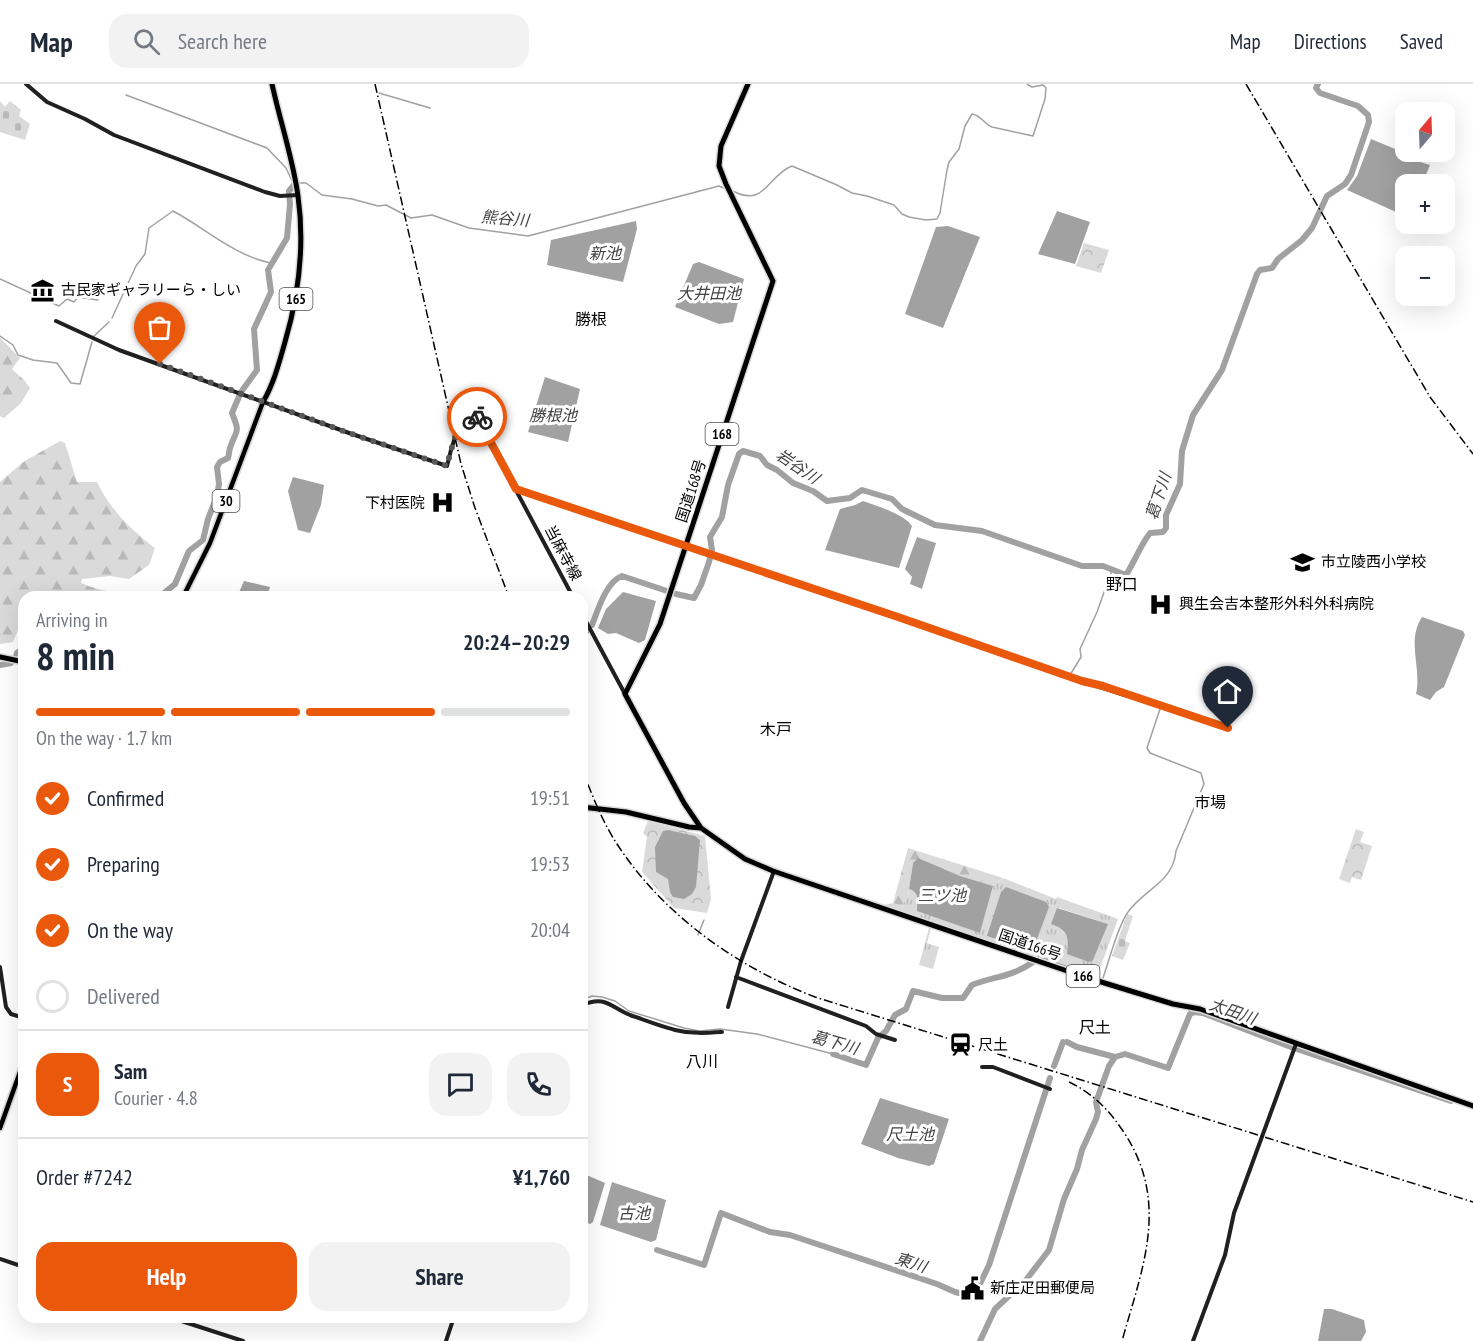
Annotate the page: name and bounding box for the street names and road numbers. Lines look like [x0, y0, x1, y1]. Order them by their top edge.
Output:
road number: 165 [280, 288, 312, 310]
road number: 168 [706, 423, 738, 445]
street label: 国道168号 [671, 457, 710, 525]
road number: 30 [212, 490, 240, 512]
street label: 当麻寺線 [541, 522, 586, 584]
street label: 国道166号 [996, 925, 1064, 964]
road number: 166 [1066, 965, 1100, 987]

